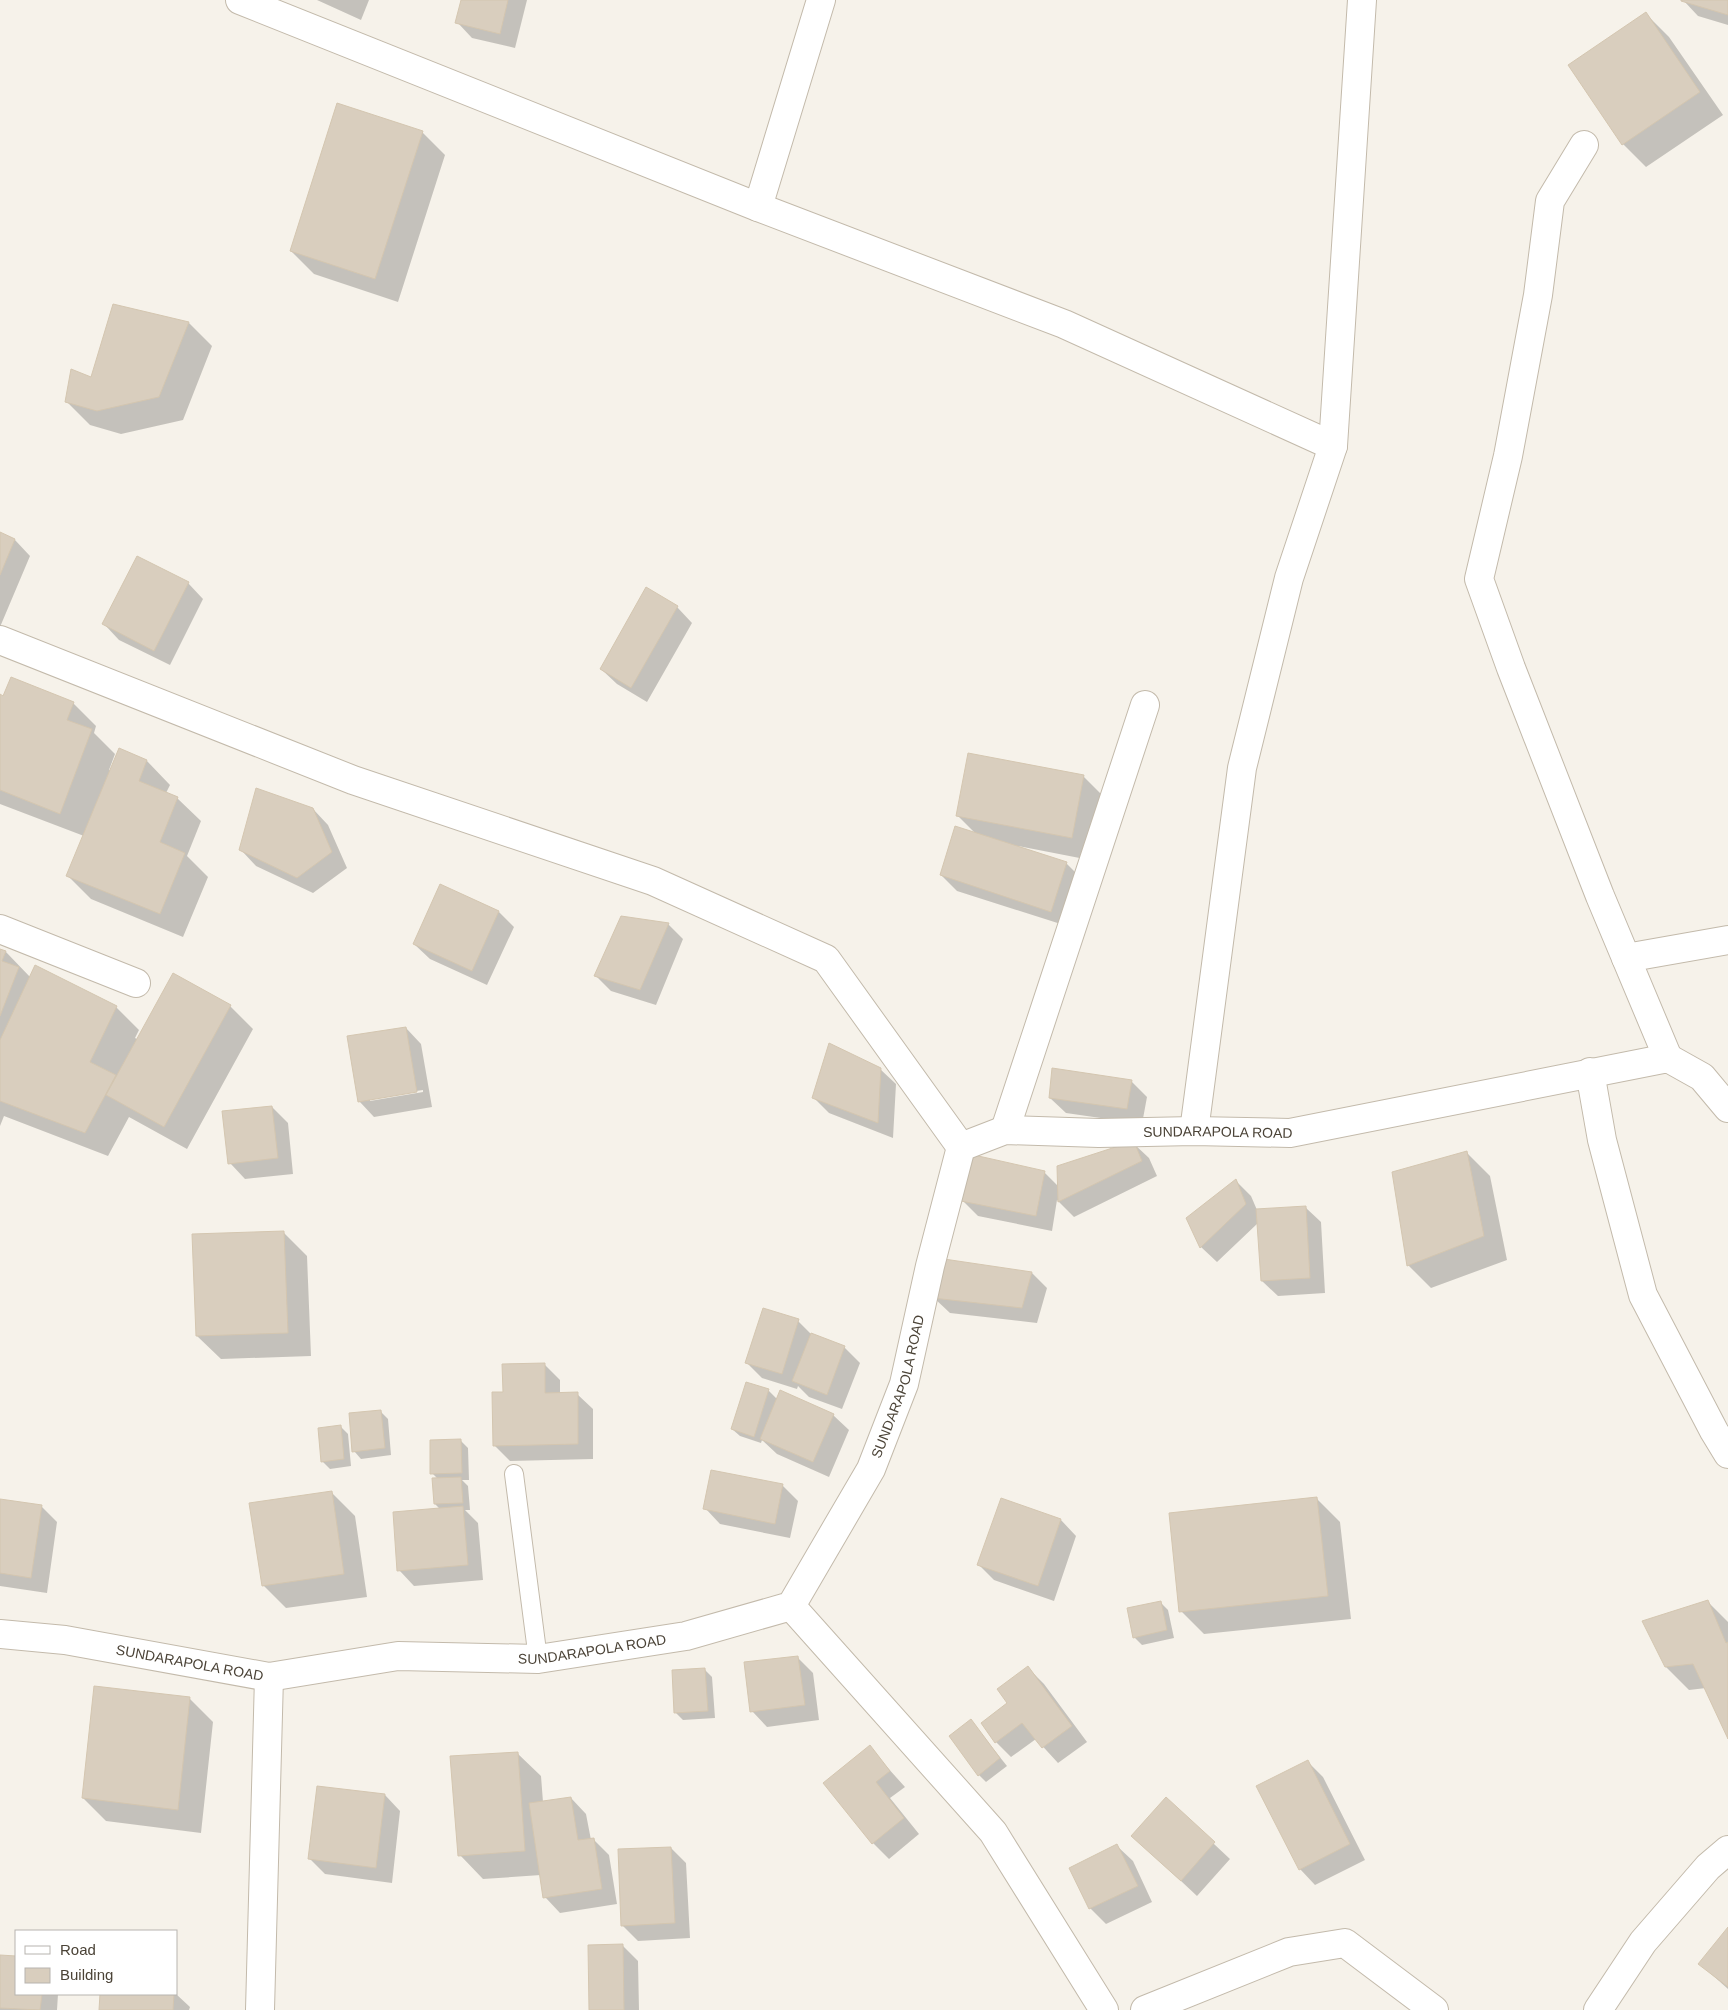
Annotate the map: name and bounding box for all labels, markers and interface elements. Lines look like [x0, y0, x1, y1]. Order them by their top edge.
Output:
street label: SUNDARAPOLA ROAD [1143, 1123, 1293, 1141]
street label: SUNDARAPOLA ROAD [868, 1313, 927, 1460]
street label: SUNDARAPOLA ROAD [518, 1631, 667, 1667]
street label: SUNDARAPOLA ROAD [115, 1641, 265, 1684]
legend [15, 1930, 178, 1995]
text: Road [60, 1941, 96, 1958]
text: Building [60, 1966, 113, 1983]

